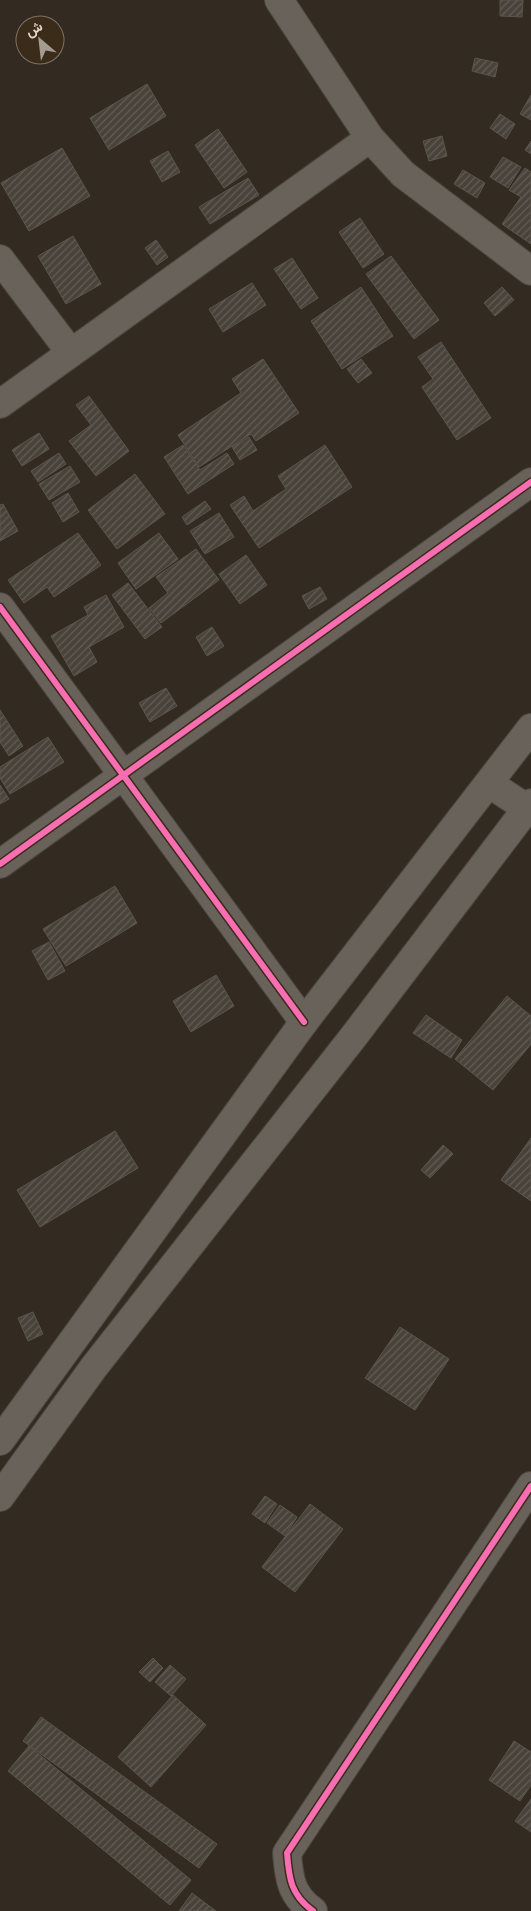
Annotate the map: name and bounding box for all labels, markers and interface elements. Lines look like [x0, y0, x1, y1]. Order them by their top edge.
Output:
north arrow [15, 15, 65, 65]
text: ش [23, 17, 46, 40]

